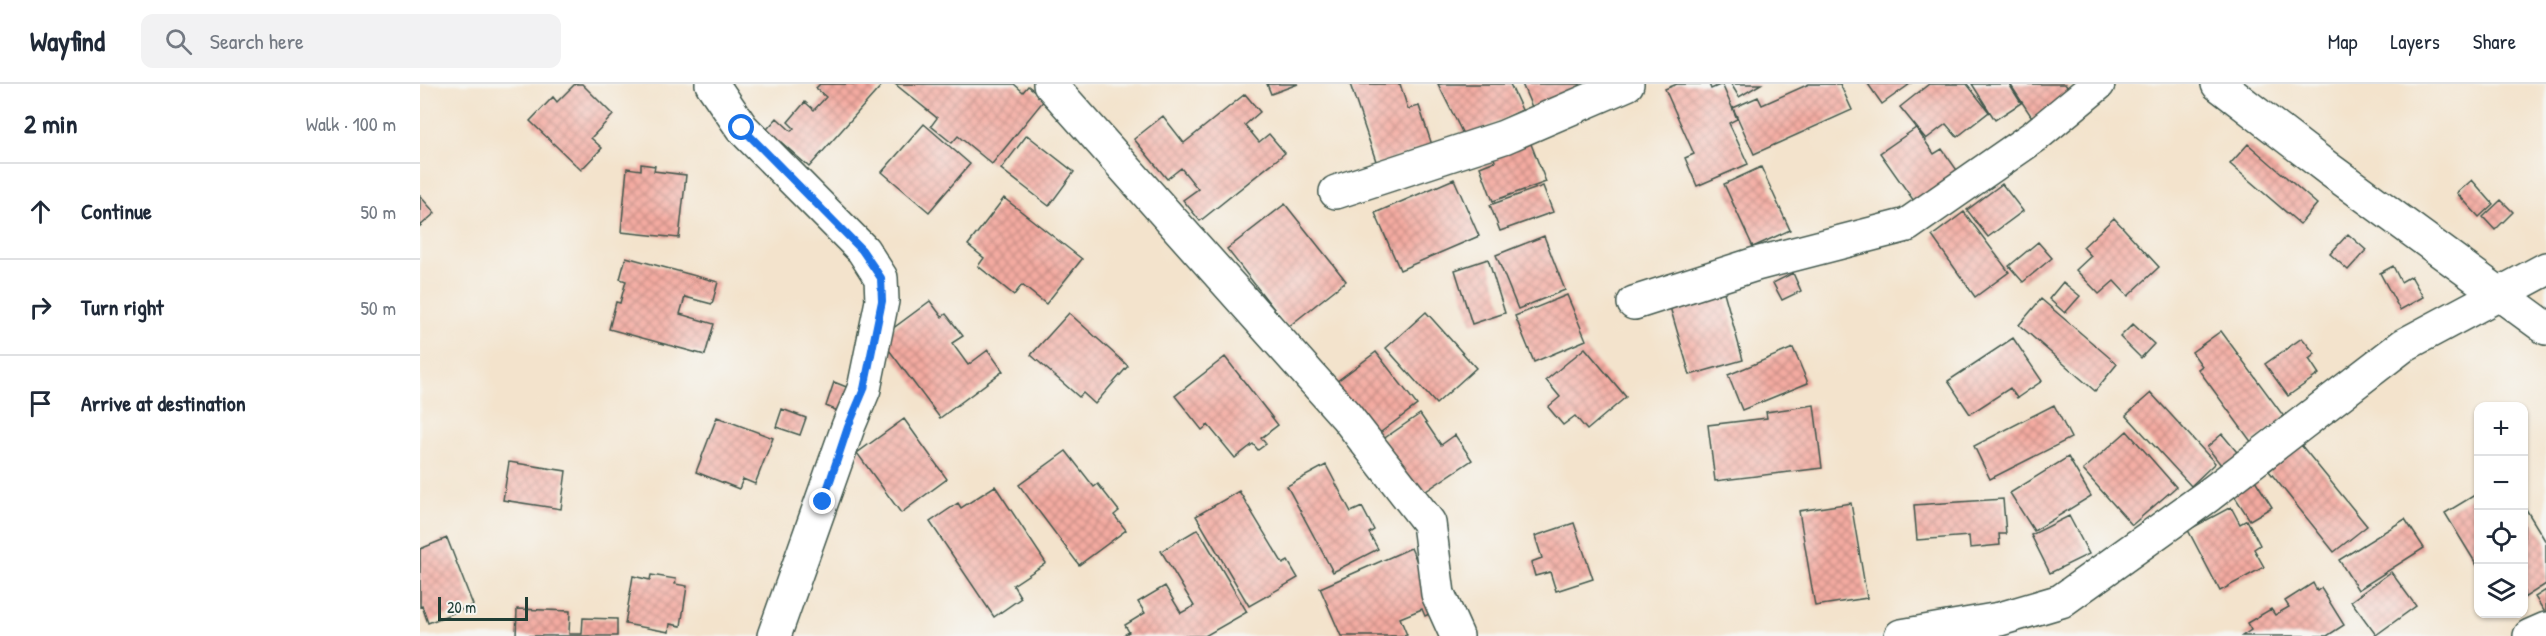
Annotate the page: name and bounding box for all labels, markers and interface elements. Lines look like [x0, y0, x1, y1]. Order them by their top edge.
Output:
search box [141, 14, 561, 68]
text: Wayfind [30, 22, 105, 60]
icon: search [162, 25, 195, 58]
text: Search here [210, 26, 304, 56]
text: Map [2328, 27, 2357, 56]
text: Layers [2390, 27, 2440, 56]
text: Share [2473, 27, 2516, 56]
text: 2 min [24, 106, 77, 141]
text: Walk · 100 m [306, 110, 396, 137]
route start [728, 114, 754, 140]
icon: ahead [24, 195, 57, 228]
text: Continue [81, 196, 152, 226]
text: 50 m [360, 198, 396, 225]
icon: right [24, 291, 57, 324]
text: Turn right [81, 292, 164, 322]
text: 50 m [360, 294, 396, 321]
icon: arrive [24, 387, 57, 420]
text: Arrive at destination [81, 388, 246, 418]
map controls [2474, 402, 2528, 618]
button: + [2474, 402, 2528, 456]
button: − [2474, 456, 2528, 510]
route end [809, 488, 835, 514]
button: locate [2474, 510, 2528, 564]
button: layers [2474, 564, 2528, 618]
scale bar [438, 594, 528, 622]
text: 20 m [447, 596, 476, 618]

